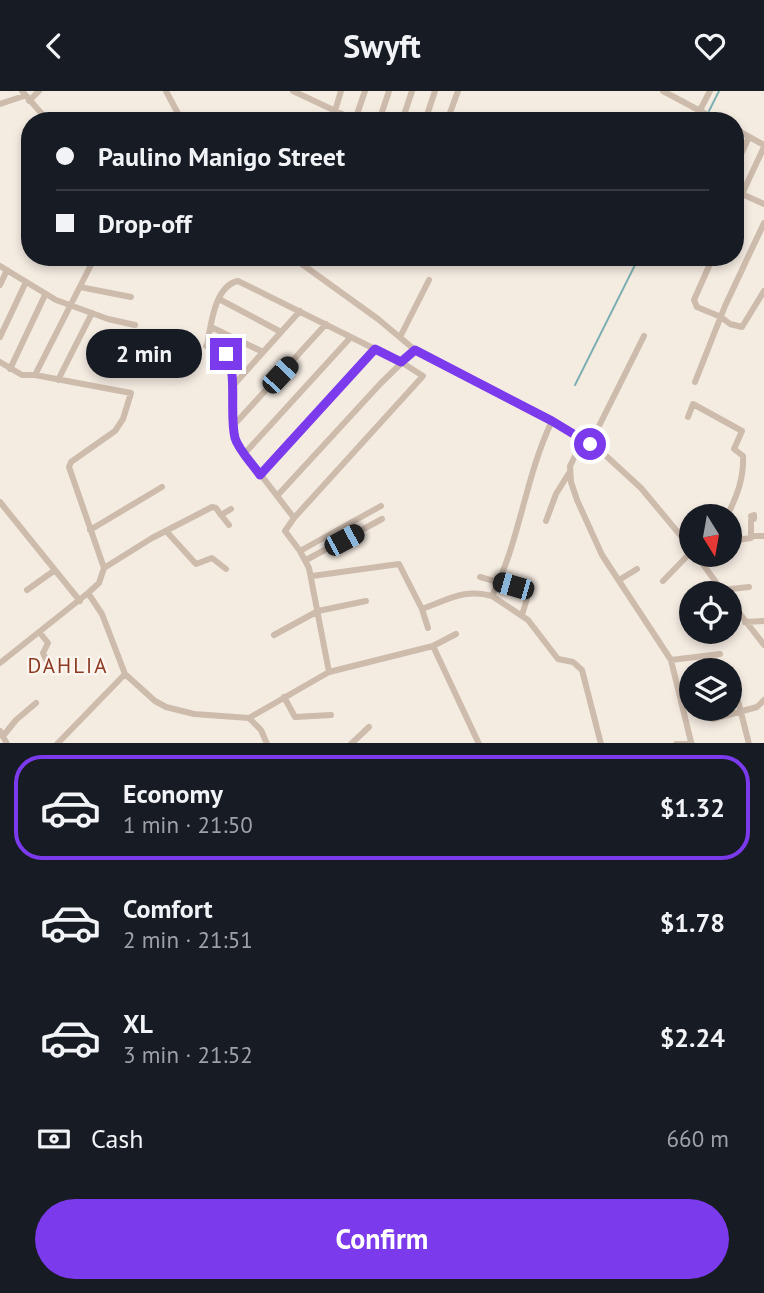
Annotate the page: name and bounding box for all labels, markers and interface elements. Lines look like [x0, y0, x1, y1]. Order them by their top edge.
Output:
text: Swyft [343, 25, 421, 67]
icon: back [35, 27, 73, 65]
icon: heart [691, 27, 729, 65]
text: Paulino Manigo Street [98, 140, 345, 173]
text: Drop-off [98, 207, 192, 240]
callout: 2 min [86, 329, 202, 379]
route end [210, 338, 242, 370]
text: 2 min [116, 339, 172, 368]
car [258, 352, 303, 398]
route start [574, 428, 606, 460]
north arrow [679, 504, 742, 567]
map controls [679, 504, 742, 721]
car [321, 521, 368, 559]
car [490, 570, 537, 602]
button: locate [679, 581, 742, 644]
district label: DAHLIA [28, 652, 108, 679]
button: layers [679, 658, 742, 721]
icon: car [39, 776, 102, 839]
text: Economy [123, 777, 223, 810]
text: $1.32 [660, 791, 725, 824]
text: 1 min · 21:50 [123, 810, 253, 839]
icon: car [39, 891, 102, 954]
text: Comfort [123, 892, 213, 925]
text: $1.78 [660, 906, 725, 939]
text: 2 min · 21:51 [123, 925, 253, 954]
icon: car [39, 1006, 102, 1069]
text: XL [123, 1007, 153, 1040]
text: $2.24 [660, 1021, 725, 1054]
text: 3 min · 21:52 [123, 1040, 253, 1069]
icon: cash [35, 1120, 73, 1158]
text: Cash [91, 1122, 143, 1155]
text: 660 m [667, 1124, 729, 1153]
button: Confirm [35, 1199, 729, 1279]

